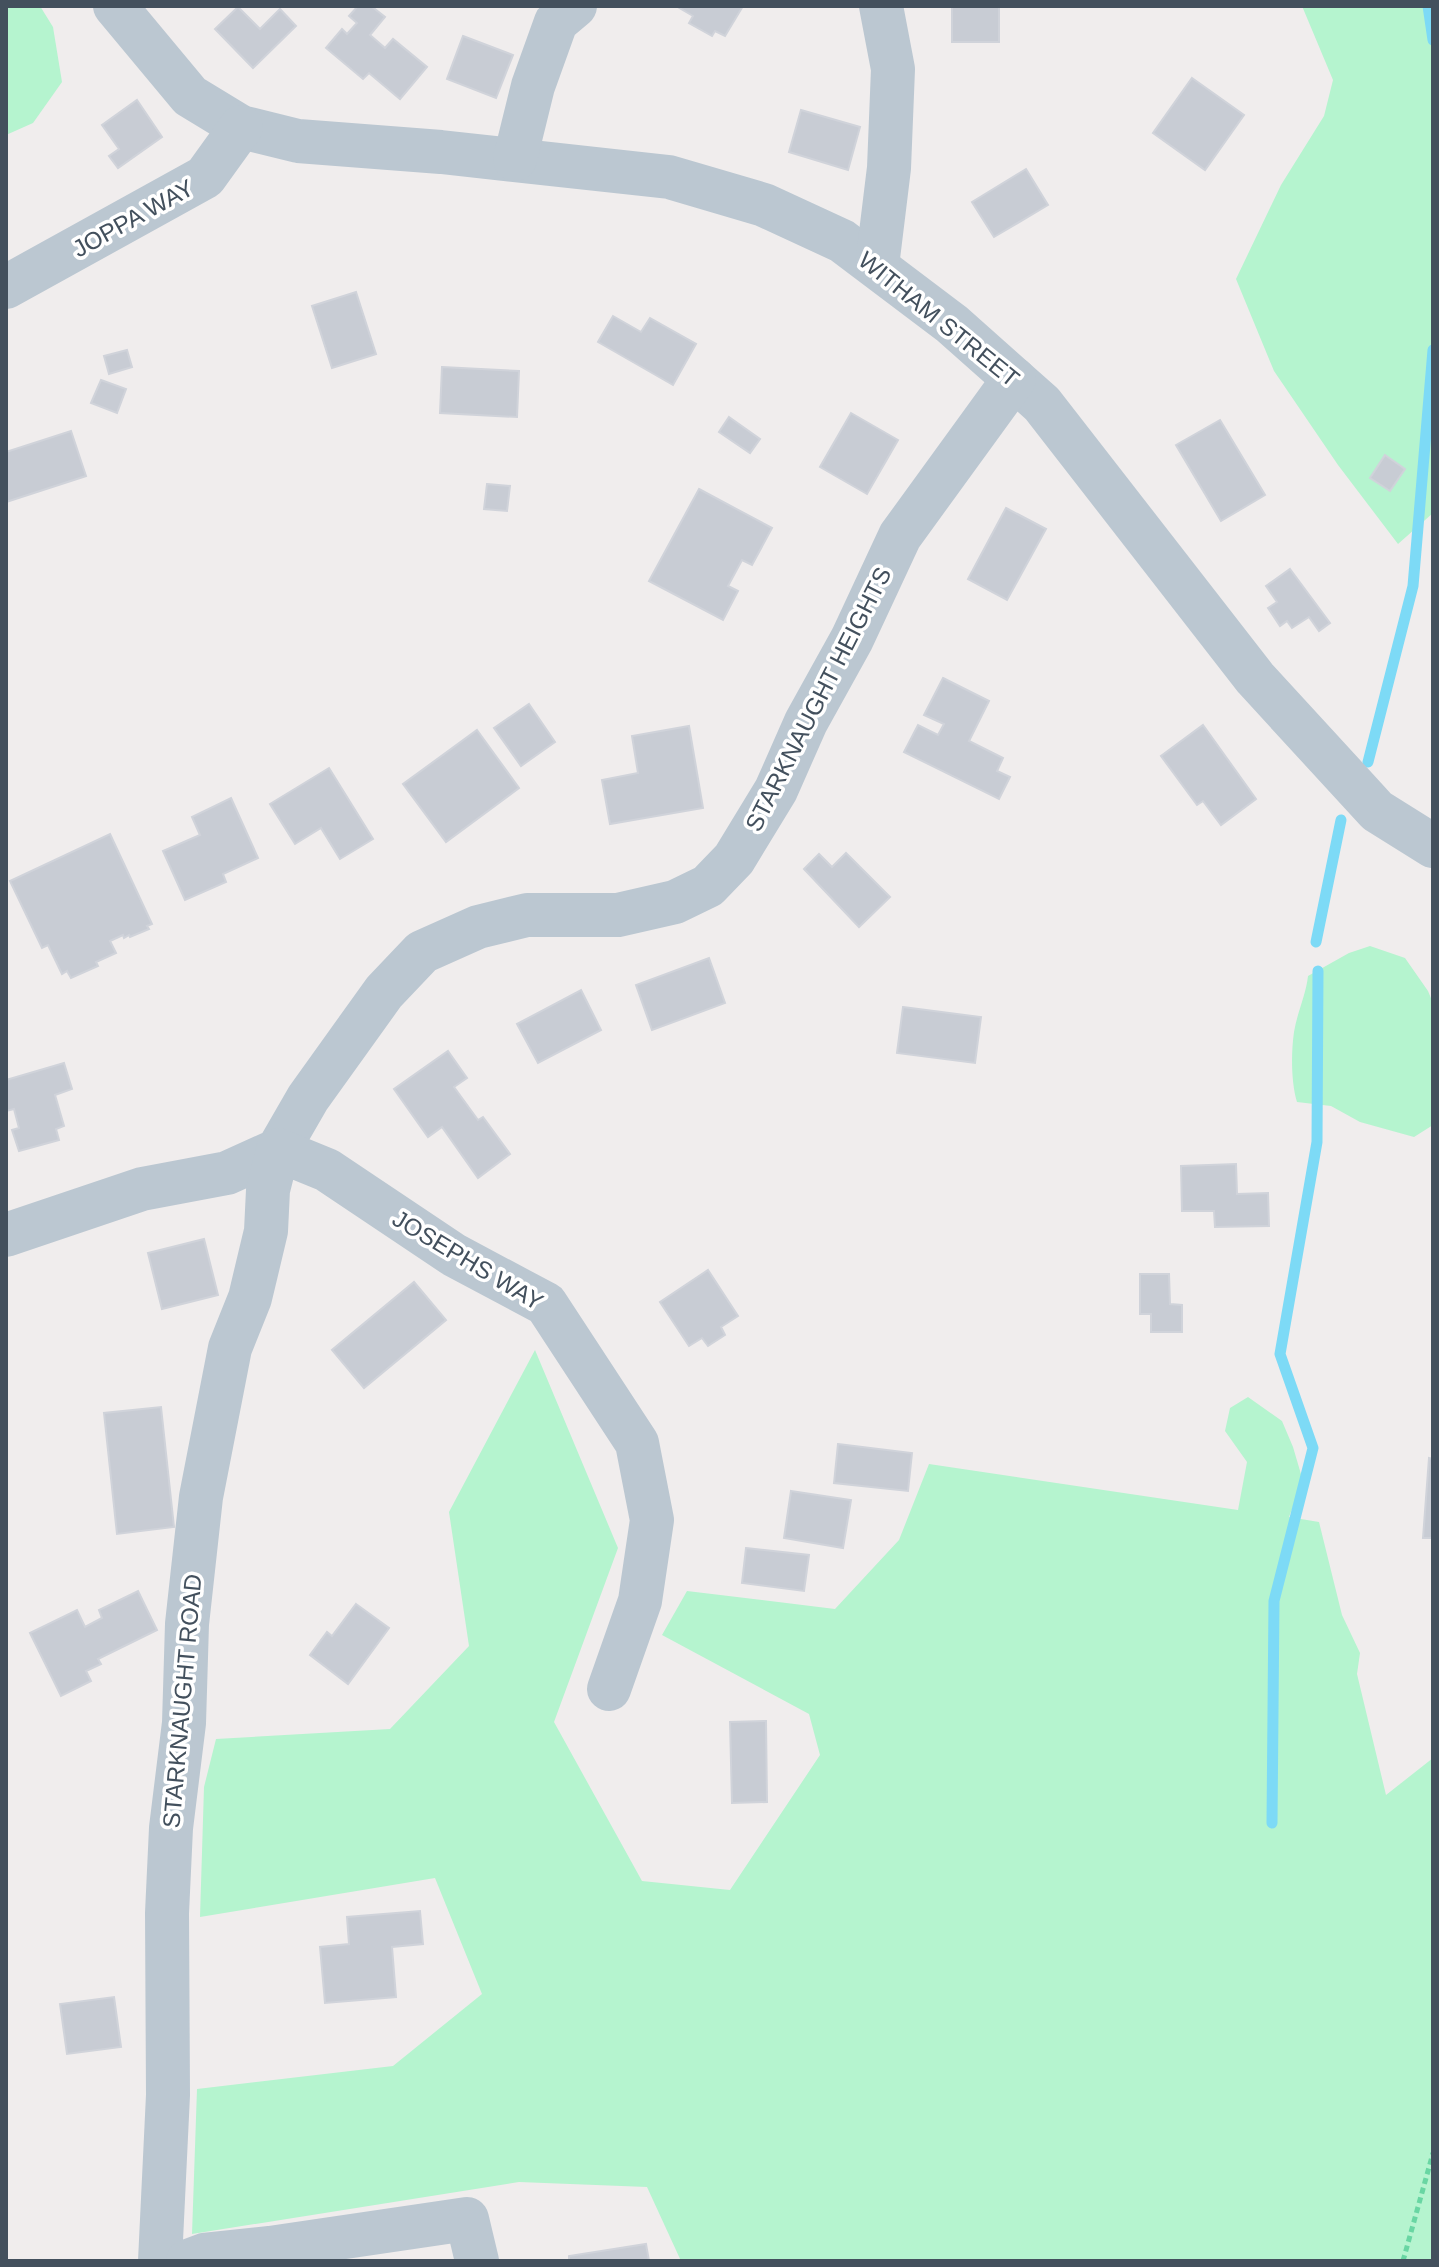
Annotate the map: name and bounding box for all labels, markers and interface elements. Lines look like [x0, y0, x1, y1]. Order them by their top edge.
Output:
street label: JOPPA WAY [68, 174, 198, 262]
street label: WITHAM STREET [853, 246, 1025, 392]
street label: STARKNAUGHT HEIGHTS [740, 563, 896, 835]
street label: JOSEPHS WAY [388, 1204, 548, 1316]
street label: STARKNAUGHT ROAD [157, 1573, 207, 1829]

